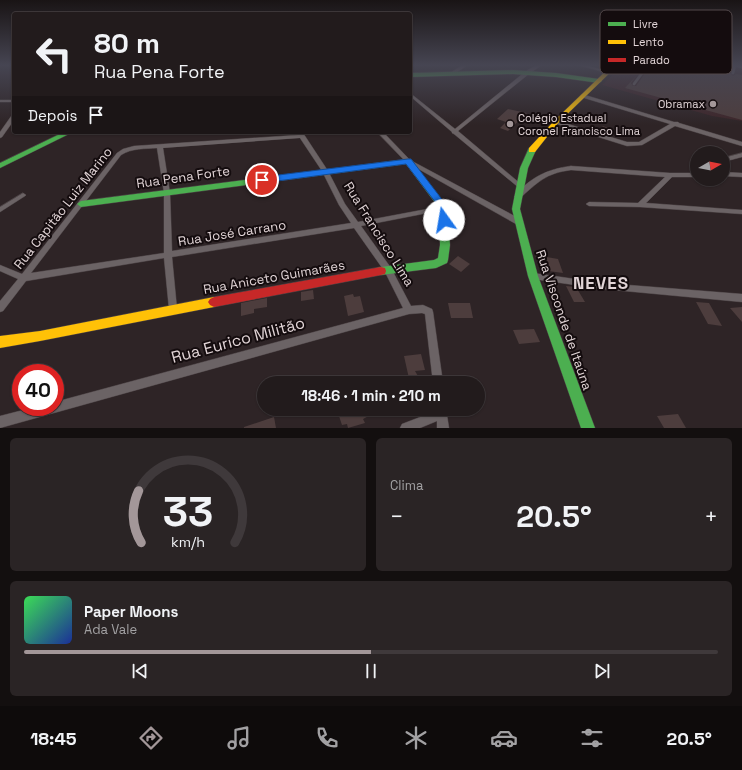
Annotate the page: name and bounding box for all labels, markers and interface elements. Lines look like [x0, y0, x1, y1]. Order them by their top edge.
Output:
legend [600, 10, 732, 74]
text: Livre [633, 17, 658, 31]
text: 80 m [94, 25, 160, 61]
icon: left [28, 28, 80, 80]
text: Lento [633, 35, 664, 49]
text: Parado [633, 53, 670, 67]
text: Rua Pena Forte [94, 60, 225, 83]
place label: Obramax [658, 97, 705, 111]
marker: Obramax [708, 99, 718, 109]
icon: arrive [85, 104, 107, 126]
text: Depois [28, 106, 77, 125]
place label: Colégio Estadual Coronel Francisco Lima [518, 111, 641, 138]
marker: Colégio Estadual Coronel Francisco Lima [505, 119, 515, 129]
street label: Rua Capitão Luiz Marino [10, 144, 116, 272]
north arrow [690, 146, 730, 186]
map controls [690, 146, 730, 186]
street label: Rua Pena Forte [135, 162, 231, 192]
pin [245, 163, 279, 197]
icon: arrive [251, 169, 273, 191]
street label: Rua Francisco Lima [340, 179, 418, 290]
position arrow [423, 199, 465, 241]
street label: Rua José Carrano [177, 216, 287, 250]
street label: Rua Visconde de Itaúna [532, 248, 596, 393]
street label: Rua Aniceto Guimarães [202, 256, 346, 298]
district label: NEVES [573, 272, 629, 294]
street label: Rua Eurico Militão [169, 312, 307, 368]
speed limit sign: 40 [12, 364, 64, 416]
text: 18:46 · 1 min · 210 m [301, 386, 441, 405]
text: Clima [390, 477, 423, 494]
text: 33 [163, 484, 213, 537]
text: 20.5° [516, 497, 592, 536]
text: − [390, 502, 404, 530]
text: + [704, 502, 718, 530]
text: km/h [171, 532, 205, 550]
text: Paper Moons [84, 602, 178, 621]
text: Ada Vale [84, 621, 137, 638]
icon: previous [129, 660, 151, 682]
icon: pause [360, 660, 382, 682]
icon: next [591, 660, 613, 682]
icon: directions [137, 724, 165, 752]
icon: music [225, 724, 253, 752]
icon: phone [313, 724, 341, 752]
icon: climate [402, 724, 430, 752]
icon: car [490, 724, 518, 752]
icon: filters [578, 724, 606, 752]
text: 18:45 [30, 727, 77, 750]
text: 20.5° [666, 727, 712, 750]

